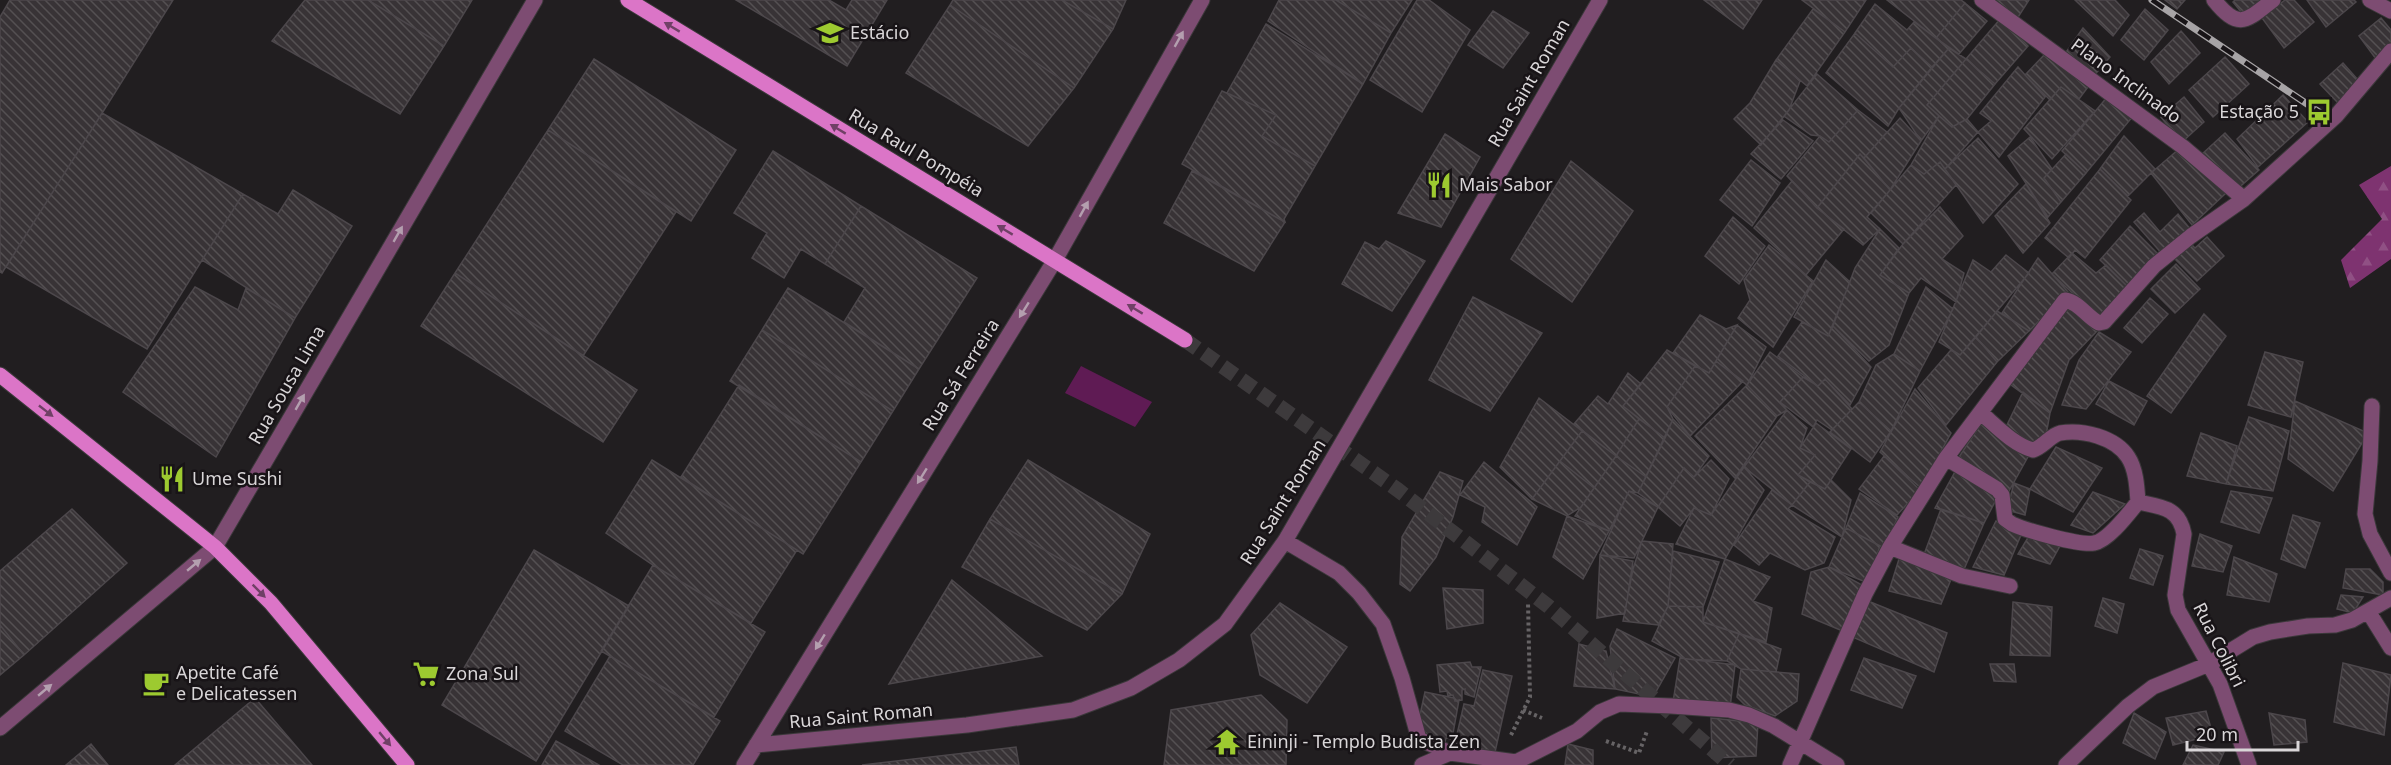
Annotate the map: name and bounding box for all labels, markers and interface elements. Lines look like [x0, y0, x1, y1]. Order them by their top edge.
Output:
street label: Rua Saint Roman [1482, 14, 1575, 151]
school or university icon: Estácio [815, 18, 845, 48]
place label: Estácio [850, 20, 909, 44]
one-way arrow [663, 22, 680, 32]
one-way arrow [1174, 31, 1185, 47]
street label: Plano Inclinado [2067, 32, 2186, 128]
bus stop icon: Estação 5 [2304, 97, 2334, 127]
place label: Estação 5 [2219, 99, 2299, 123]
street label: Rua Raul Pompéia [845, 102, 988, 202]
one-way arrow [830, 123, 846, 134]
restaurant icon: Mais Sabor [1424, 170, 1454, 200]
place label: Mais Sabor [1459, 172, 1553, 196]
one-way arrow [1078, 201, 1089, 217]
one-way arrow [393, 225, 403, 242]
one-way arrow [996, 225, 1013, 235]
one-way arrow [1019, 302, 1030, 318]
one-way arrow [1127, 304, 1143, 315]
street label: Rua Sá Ferreira [916, 314, 1004, 435]
street label: Rua Sousa Lima [242, 321, 330, 448]
one-way arrow [294, 394, 305, 410]
one-way arrow [38, 404, 53, 417]
street label: Rua Saint Roman [1234, 434, 1331, 569]
restaurant icon: Ume Sushi [157, 464, 187, 494]
place label: Ume Sushi [192, 466, 282, 490]
one-way arrow [916, 468, 927, 484]
one-way arrow [186, 558, 202, 571]
one-way arrow [251, 583, 265, 597]
street label: Rua Colibri [2188, 598, 2251, 691]
one-way arrow [814, 634, 825, 650]
supermarket icon: Zona Sul [411, 659, 441, 689]
place label: Apetite Café e Delicatessen [176, 660, 297, 705]
place label: Zona Sul [446, 661, 519, 685]
cafe icon: Apetite Café e Delicatessen [141, 668, 171, 698]
one-way arrow [37, 684, 52, 697]
street label: Rua Saint Roman [788, 697, 934, 733]
scale bar [2187, 714, 2298, 752]
text: 20 m [2196, 722, 2238, 746]
temple icon: Eininji - Templo Budista Zen [1212, 727, 1242, 757]
place label: Eininji - Templo Budista Zen [1247, 729, 1480, 753]
one-way arrow [379, 731, 392, 747]

